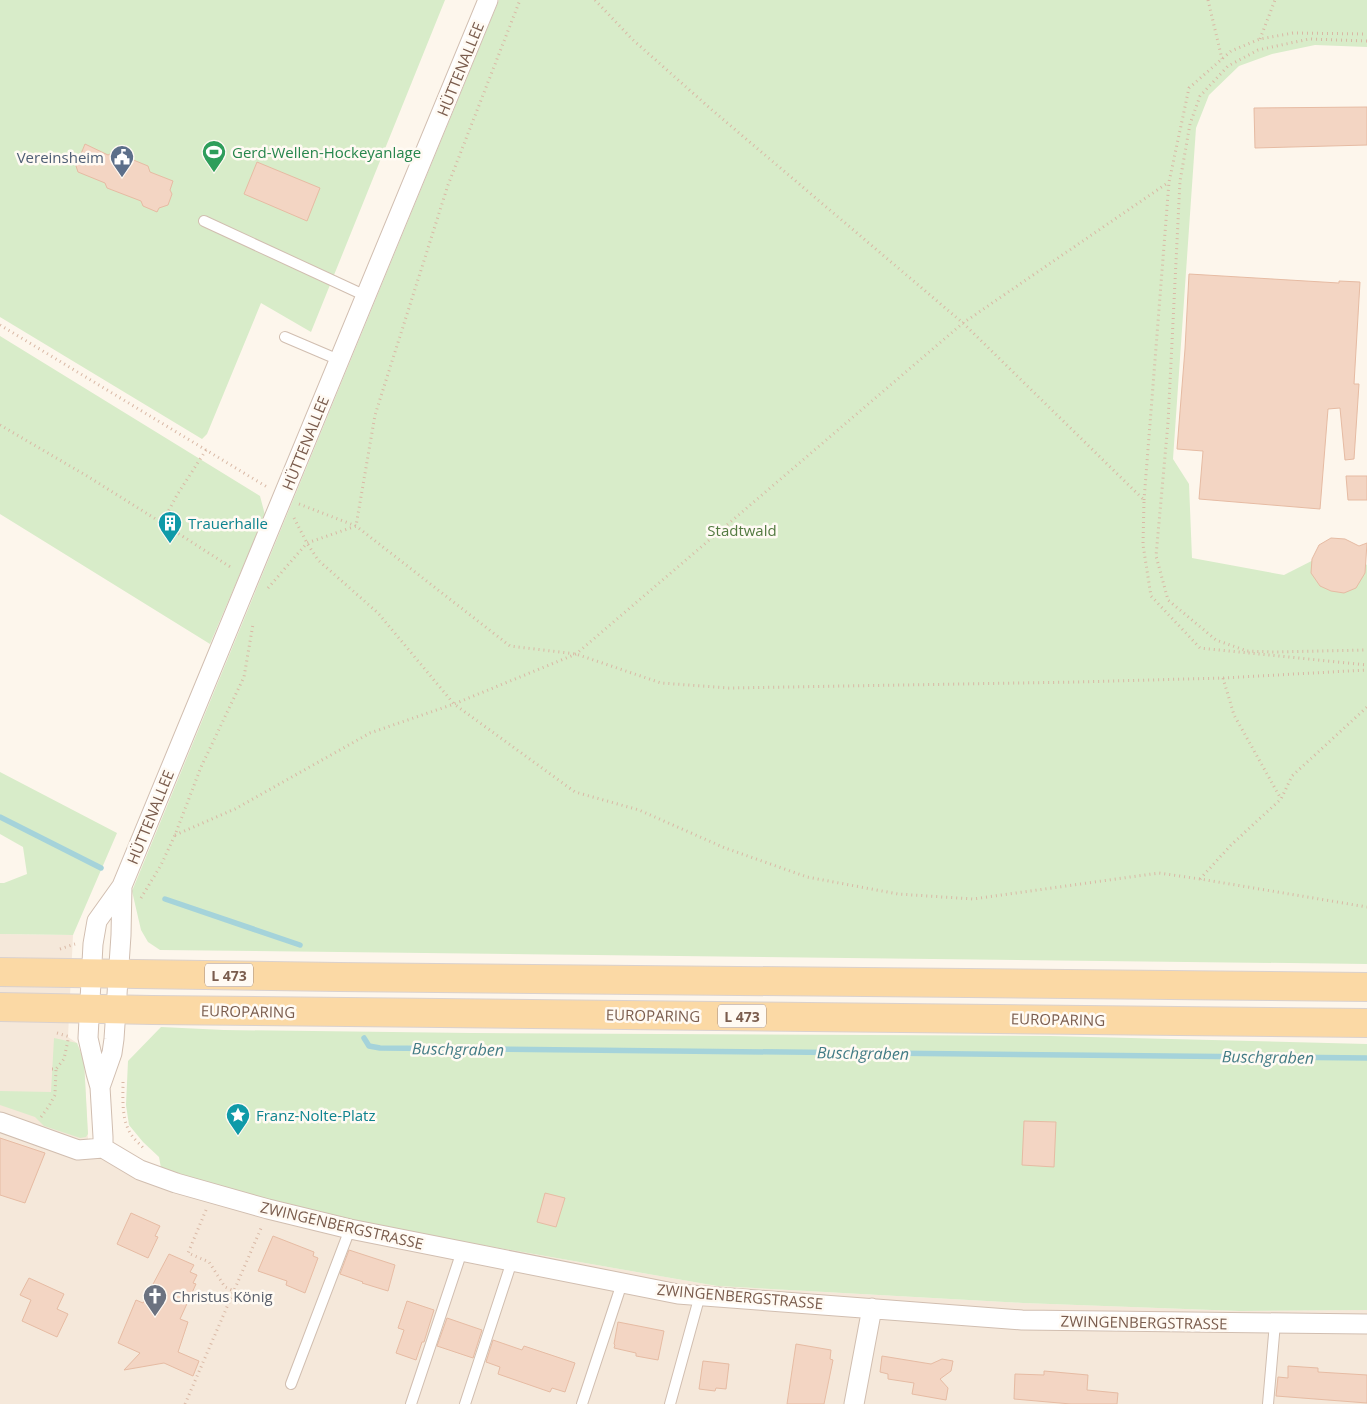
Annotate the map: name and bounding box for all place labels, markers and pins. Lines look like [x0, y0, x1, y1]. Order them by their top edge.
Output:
sports icon: Gerd-Wellen-Hockeyanlage [201, 139, 227, 173]
place label: Gerd-Wellen-Hockeyanlage [232, 142, 421, 162]
public building icon: Vereinsheim [109, 144, 135, 178]
place label: Vereinsheim [17, 147, 104, 167]
building icon: Trauerhalle [157, 510, 183, 544]
place label: Trauerhalle [188, 513, 268, 533]
place icon: Franz-Nolte-Platz [225, 1102, 251, 1136]
place label: Franz-Nolte-Platz [256, 1105, 376, 1125]
church icon: Christus König [142, 1283, 168, 1317]
place label: Christus König [172, 1286, 273, 1306]

